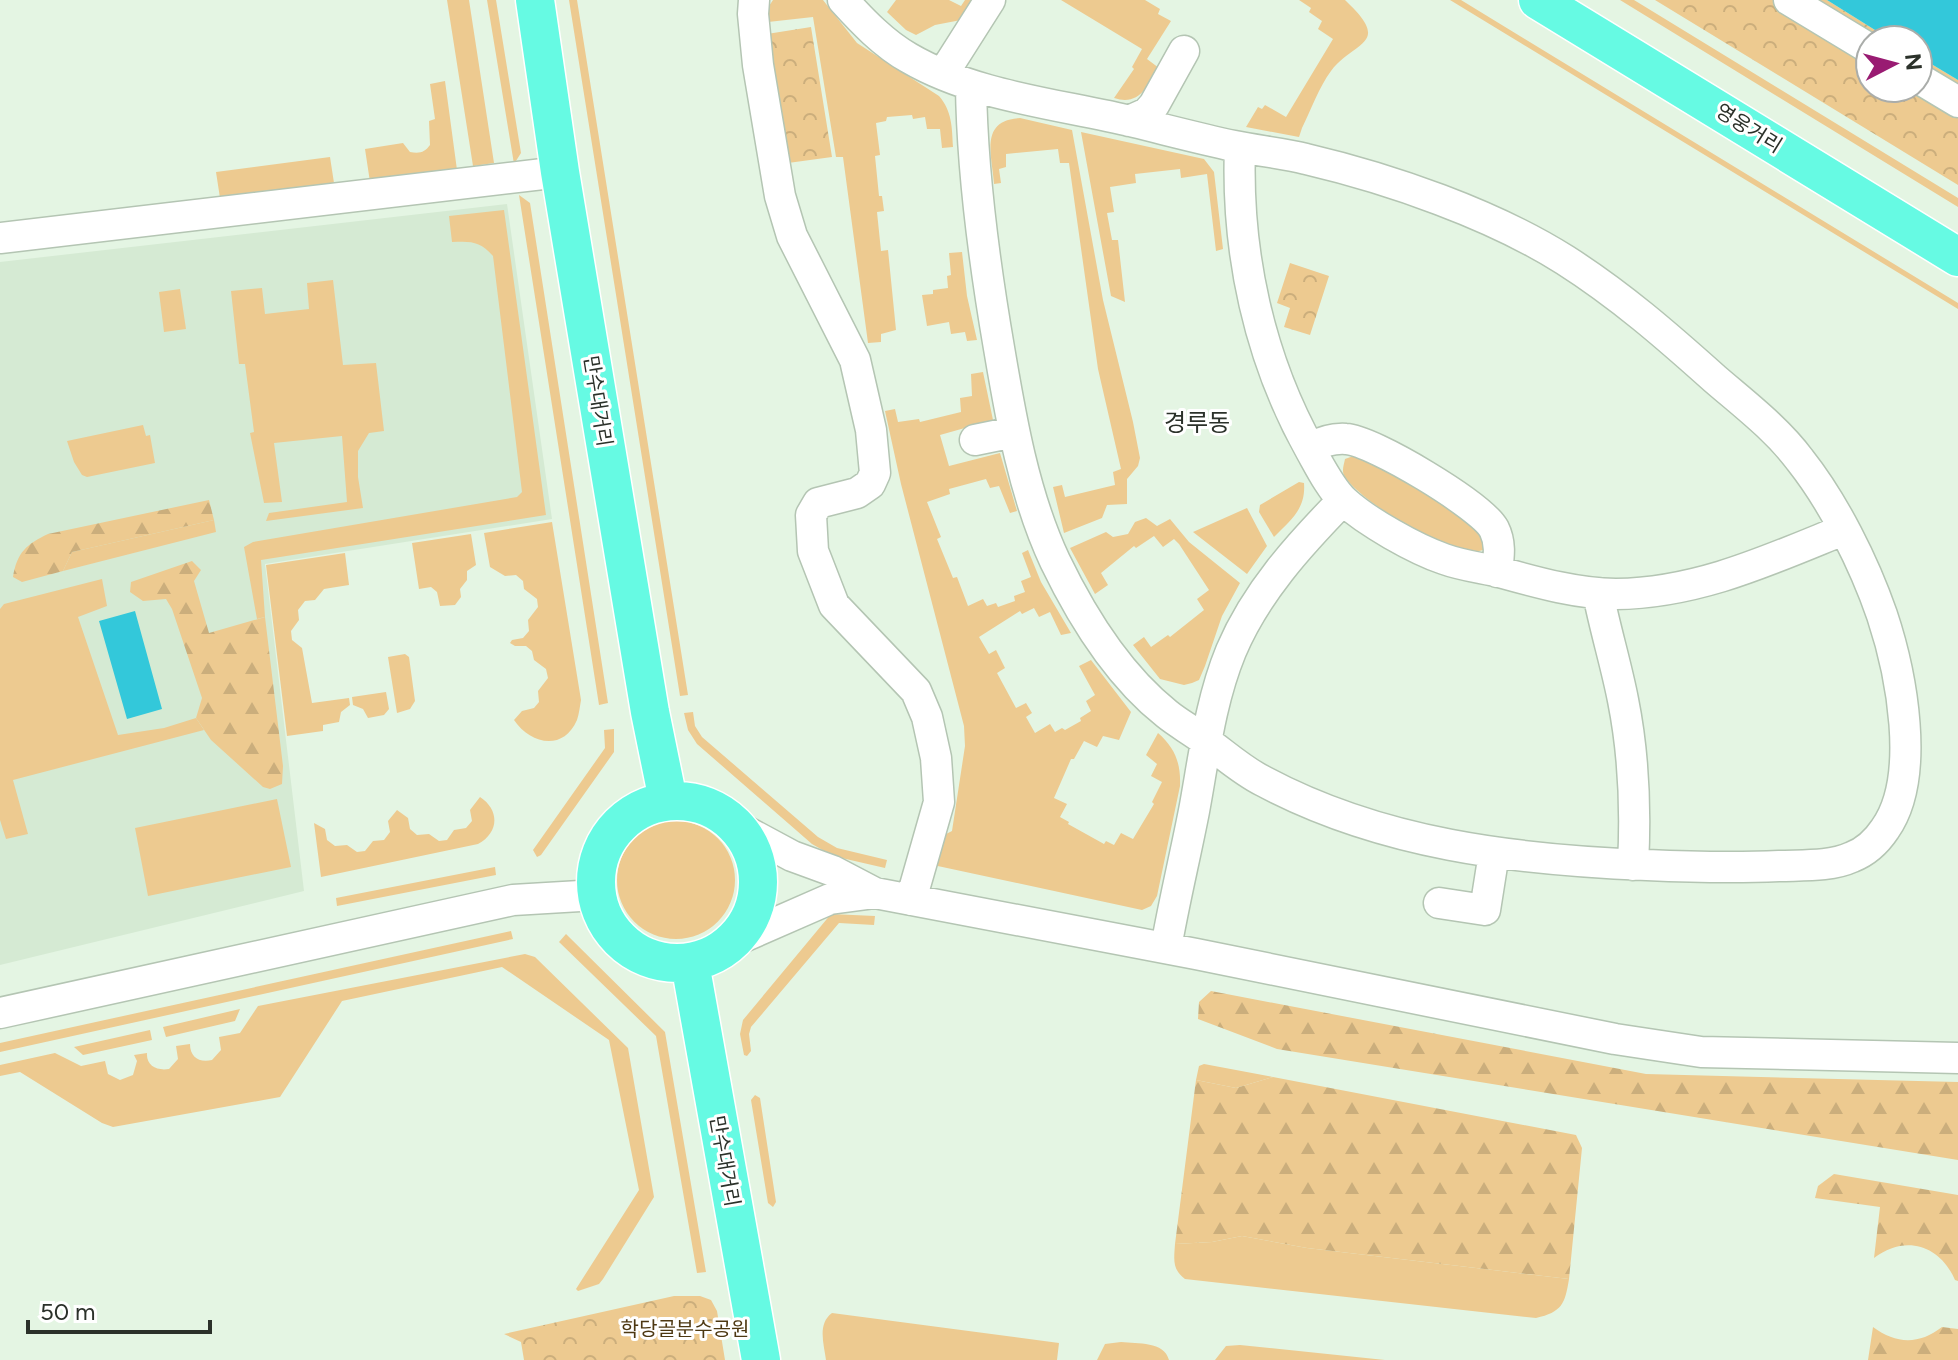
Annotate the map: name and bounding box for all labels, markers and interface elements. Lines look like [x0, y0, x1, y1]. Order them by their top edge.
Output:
north arrow [1854, 24, 1934, 104]
text: N [1899, 52, 1928, 72]
street label: 영웅거리 [1711, 98, 1787, 158]
street label: 만수대거리 [579, 354, 617, 448]
district label: 경루동 [1164, 408, 1230, 437]
street label: 만수대거리 [705, 1114, 745, 1208]
scale bar [28, 1284, 210, 1334]
text: 50 m [40, 1297, 96, 1326]
park label: 학당골분수공원 [621, 1317, 749, 1341]

